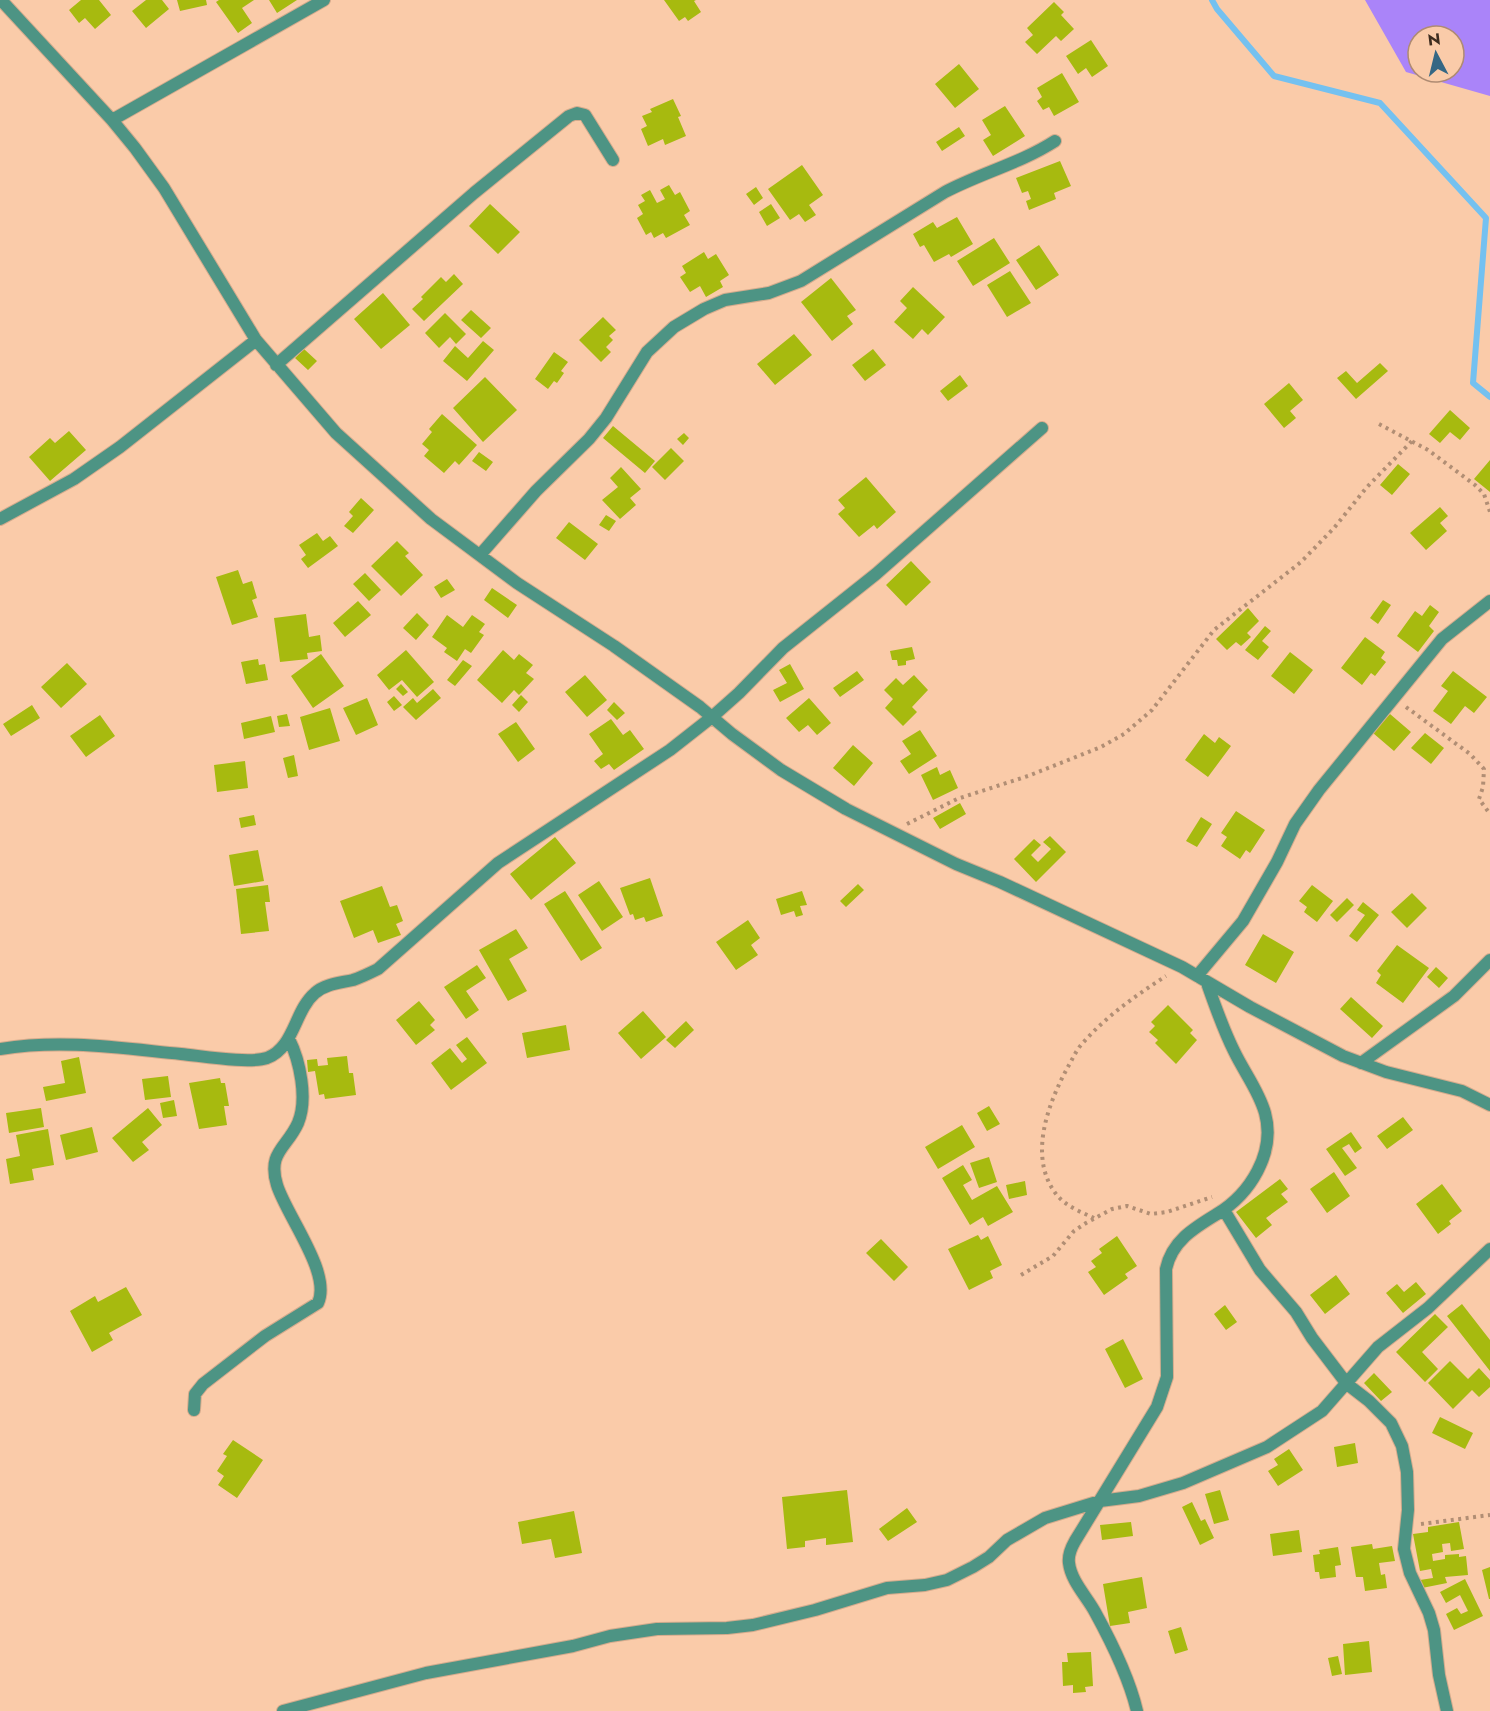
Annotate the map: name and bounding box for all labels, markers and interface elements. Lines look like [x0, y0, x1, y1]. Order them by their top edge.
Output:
north arrow [1406, 24, 1466, 84]
text: N [1427, 27, 1442, 52]

